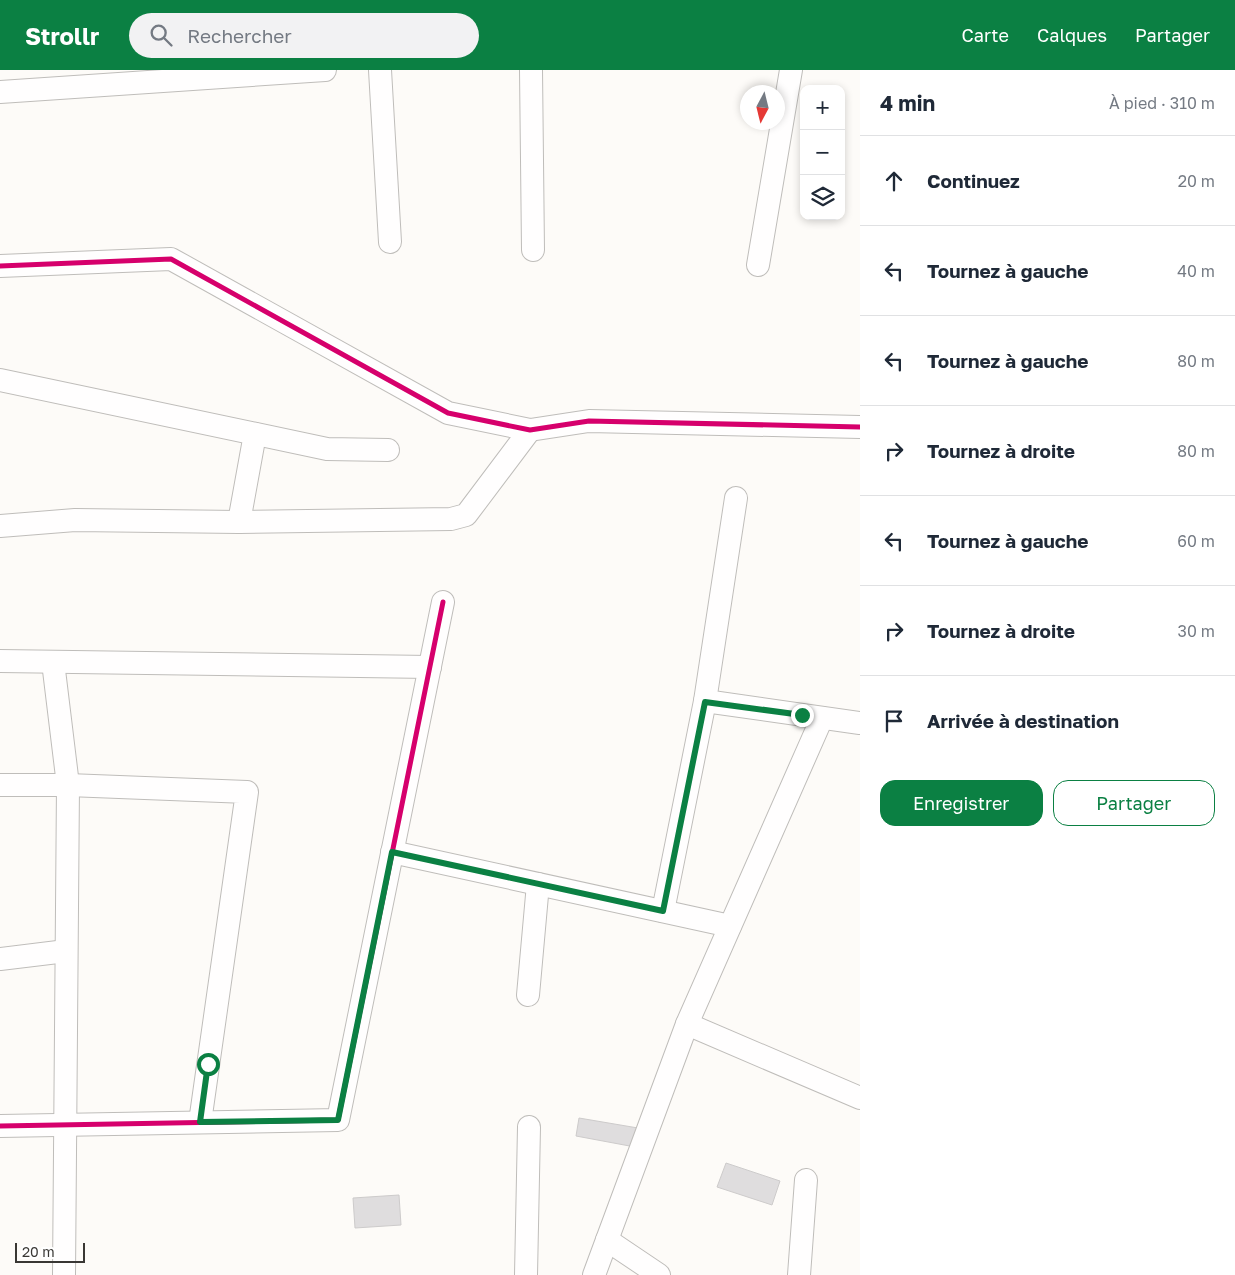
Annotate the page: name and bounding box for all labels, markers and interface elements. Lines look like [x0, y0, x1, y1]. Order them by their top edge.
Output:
search box [129, 13, 479, 58]
text: Strollr [25, 21, 99, 50]
icon: search [147, 21, 175, 49]
text: Rechercher [187, 24, 292, 47]
text: Carte [962, 24, 1009, 46]
text: Calques [1037, 24, 1107, 46]
text: Partager [1135, 24, 1210, 46]
north arrow [740, 85, 785, 130]
map controls [800, 85, 845, 220]
button: + [800, 85, 845, 130]
text: 4 min [880, 90, 935, 116]
text: À pied · 310 m [1109, 93, 1215, 113]
button: − [800, 130, 845, 175]
icon: ahead [880, 167, 908, 195]
text: Continuez [927, 169, 1020, 192]
text: 20 m [1178, 171, 1215, 191]
button: layers [800, 175, 845, 220]
icon: left [880, 257, 908, 285]
text: Tournez à gauche [927, 259, 1088, 282]
text: 40 m [1177, 261, 1215, 281]
icon: left [880, 347, 908, 375]
text: Tournez à gauche [927, 349, 1088, 372]
text: 80 m [1177, 351, 1215, 371]
icon: right [880, 437, 908, 465]
text: Tournez à droite [927, 439, 1075, 462]
text: 80 m [1177, 441, 1215, 461]
icon: left [880, 527, 908, 555]
text: Tournez à gauche [927, 529, 1088, 552]
text: 60 m [1177, 531, 1215, 551]
icon: right [880, 617, 908, 645]
text: Tournez à droite [927, 619, 1075, 642]
text: 30 m [1178, 621, 1215, 641]
route end [791, 704, 814, 727]
icon: arrive [880, 707, 908, 735]
text: Arrivée à destination [927, 709, 1119, 732]
button: Enregistrer [880, 780, 1043, 826]
button: Partager [1053, 780, 1215, 826]
route start [197, 1053, 220, 1076]
scale bar [15, 1240, 85, 1263]
text: 20 m [22, 1243, 55, 1260]

